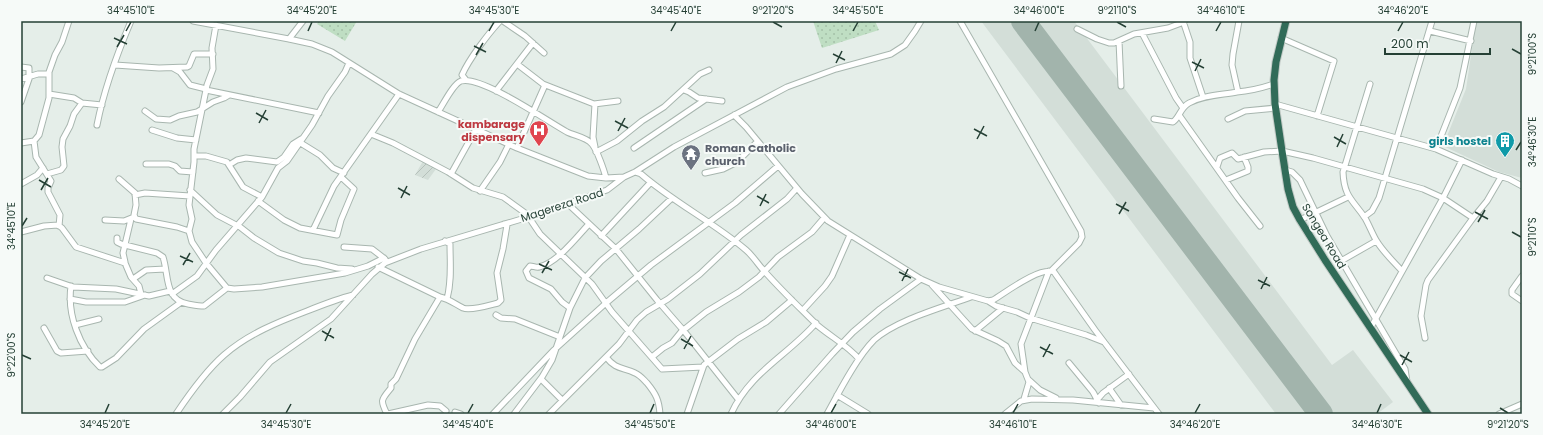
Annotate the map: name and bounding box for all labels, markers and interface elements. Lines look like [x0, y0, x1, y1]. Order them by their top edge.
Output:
text: 34°45'10"E [107, 3, 155, 18]
text: 34°45'20"E [287, 3, 337, 18]
text: 34°45'30"E [469, 3, 519, 18]
text: 34°45'40"E [650, 3, 702, 18]
text: 9°21'20"S [752, 3, 794, 18]
text: 34°45'50"E [832, 3, 884, 18]
text: 34°46'00"E [1013, 3, 1065, 18]
text: 9°21'10"S [1097, 3, 1137, 18]
text: 34°46'10"E [1197, 3, 1245, 18]
text: 34°46'20"E [1378, 3, 1428, 18]
scale bar [1385, 30, 1490, 56]
text: 9°21'00"S [1525, 33, 1540, 75]
text: 200 m [1391, 35, 1429, 52]
place label: kambarage dispensary [458, 116, 525, 145]
text: 34°46'30"E [1525, 117, 1540, 167]
hospital icon: kambarage dispensary [528, 119, 550, 147]
building icon: girls hostel [1494, 130, 1516, 158]
place label: girls hostel [1429, 133, 1491, 149]
place label: Roman Catholic church [705, 140, 796, 169]
temple icon: Roman Catholic church [680, 143, 702, 171]
street label: Magereza Road [519, 184, 605, 226]
street label: Songea Road [1298, 200, 1350, 272]
text: 34°45'10"E [4, 202, 19, 250]
text: 9°21'10"S [1525, 217, 1540, 257]
text: 9°22'00"S [4, 332, 19, 377]
text: 34°45'20"E [80, 417, 130, 432]
text: 34°45'30"E [261, 417, 311, 432]
text: 34°45'40"E [442, 417, 494, 432]
text: 34°45'50"E [624, 417, 676, 432]
text: 34°46'00"E [805, 417, 857, 432]
text: 34°46'10"E [989, 417, 1037, 432]
text: 34°46'20"E [1170, 417, 1220, 432]
text: 34°46'30"E [1352, 417, 1402, 432]
text: 9°21'20"S [1487, 417, 1529, 432]

